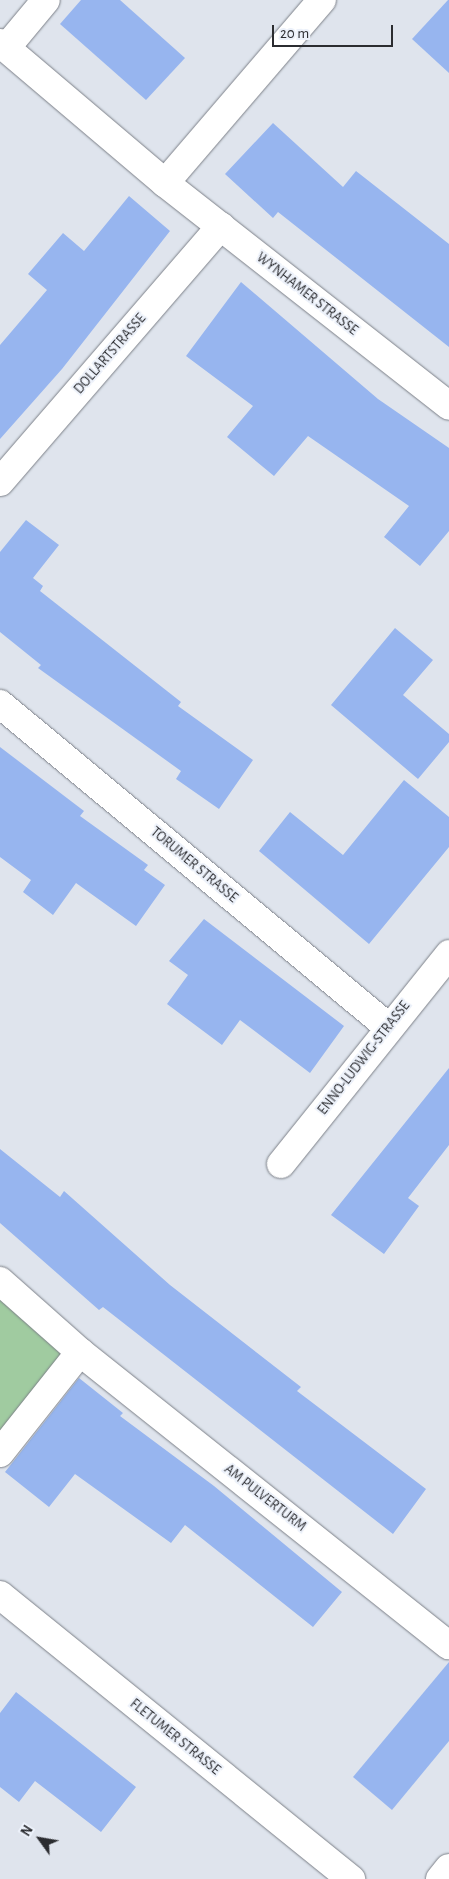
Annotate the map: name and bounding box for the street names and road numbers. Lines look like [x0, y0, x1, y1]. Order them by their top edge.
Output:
street label: WYNHAMER STRASSE [253, 249, 361, 339]
street label: DOLLARTSTRASSE [71, 311, 149, 397]
street label: TORUMER STRASSE [147, 824, 241, 906]
street label: ENNO-LUDWIG-STRASSE [314, 998, 414, 1118]
street label: AM PULVERTURM [221, 1461, 309, 1535]
street label: FLETUMER STRASSE [126, 1695, 224, 1779]

